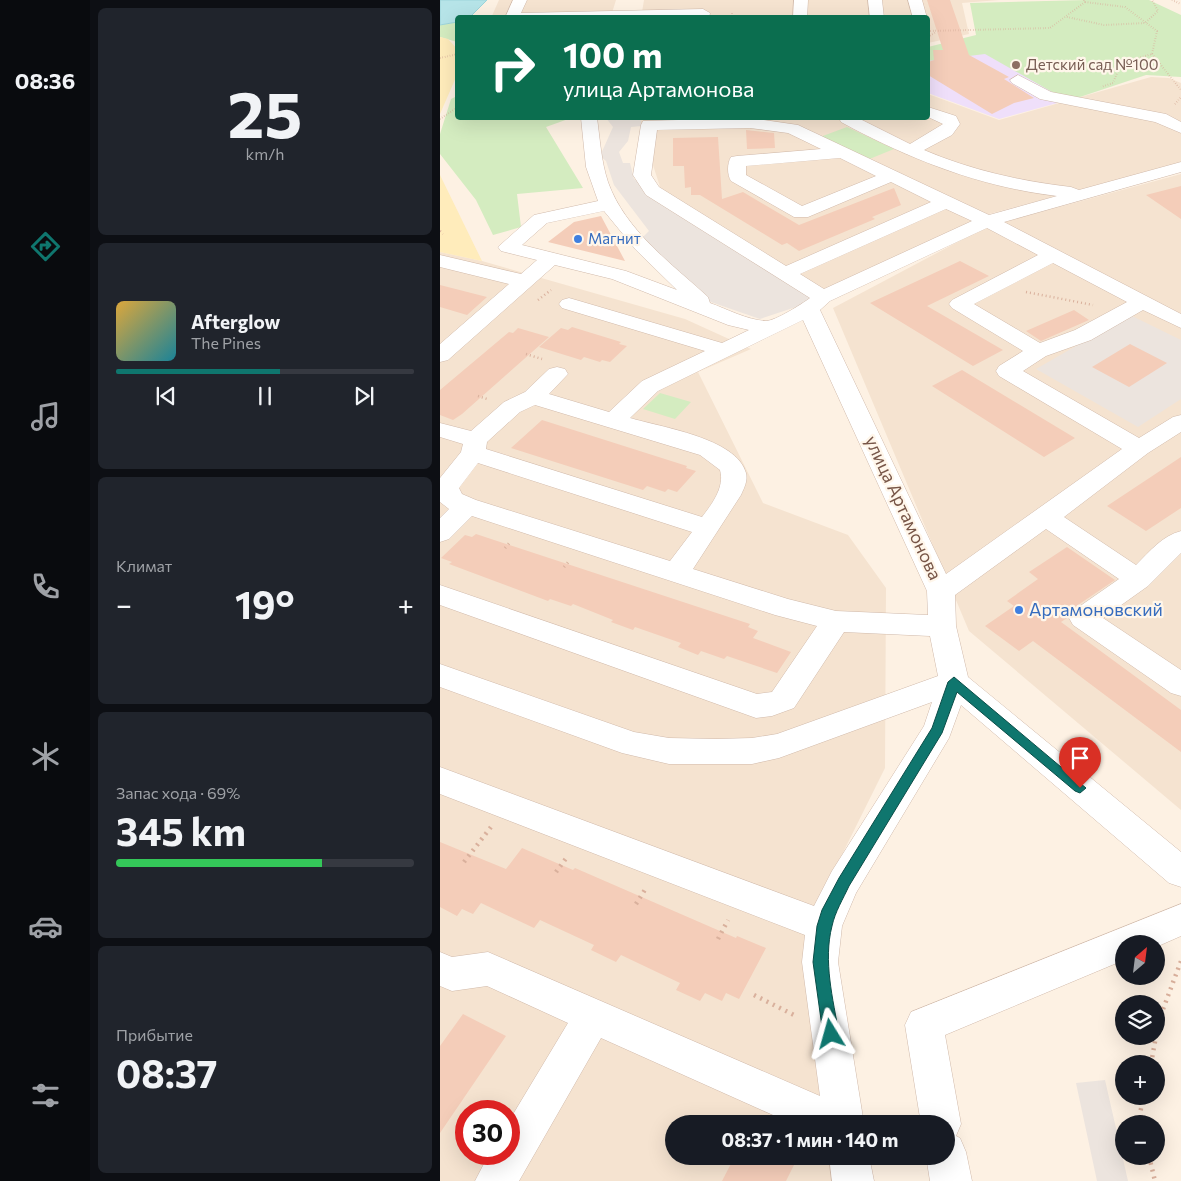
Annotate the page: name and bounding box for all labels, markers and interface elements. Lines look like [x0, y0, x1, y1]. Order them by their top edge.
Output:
text: 100 m [563, 32, 663, 75]
icon: right [480, 35, 545, 100]
place label: Детский сад №100 [1026, 55, 1159, 73]
marker: Детский сад №100 [1010, 59, 1022, 71]
text: 08:36 [15, 67, 75, 94]
text: 25 [228, 72, 302, 151]
text: улица Артамонова [563, 75, 755, 102]
text: km/h [246, 144, 284, 163]
icon: directions [28, 229, 63, 264]
place label: Магнит [588, 229, 641, 247]
marker: Магнит [572, 233, 584, 245]
text: Afterglow [191, 310, 280, 333]
text: The Pines [191, 333, 261, 352]
icon: previous [152, 382, 180, 410]
icon: pause [251, 382, 279, 410]
icon: next [350, 382, 378, 410]
icon: music [28, 399, 63, 434]
street label: улица Артамонова [861, 432, 947, 583]
text: Климат [116, 556, 172, 575]
icon: phone [28, 569, 63, 604]
text: 19° [235, 580, 295, 627]
text: − [116, 587, 132, 621]
text: + [398, 587, 414, 621]
place label: Артамоновский [1029, 598, 1163, 620]
marker: Артамоновский [1013, 604, 1025, 616]
pin [1059, 737, 1101, 788]
icon: climate [28, 739, 63, 774]
icon: arrive [1066, 744, 1094, 772]
text: Запас хода · 69% [116, 783, 240, 802]
text: 345 km [116, 807, 246, 854]
icon: car [28, 909, 63, 944]
north arrow [1115, 935, 1165, 985]
map controls [1115, 935, 1165, 1165]
button: layers [1115, 995, 1165, 1045]
position arrow [804, 1007, 856, 1059]
text: Прибытие [116, 1025, 193, 1044]
text: 08:37 [116, 1049, 217, 1096]
button: + [1115, 1055, 1165, 1105]
icon: filters [28, 1078, 63, 1113]
speed limit sign: 30 [455, 1100, 520, 1165]
button: − [1115, 1115, 1165, 1165]
text: 08:37 · 1 мин · 140 m [722, 1128, 898, 1151]

